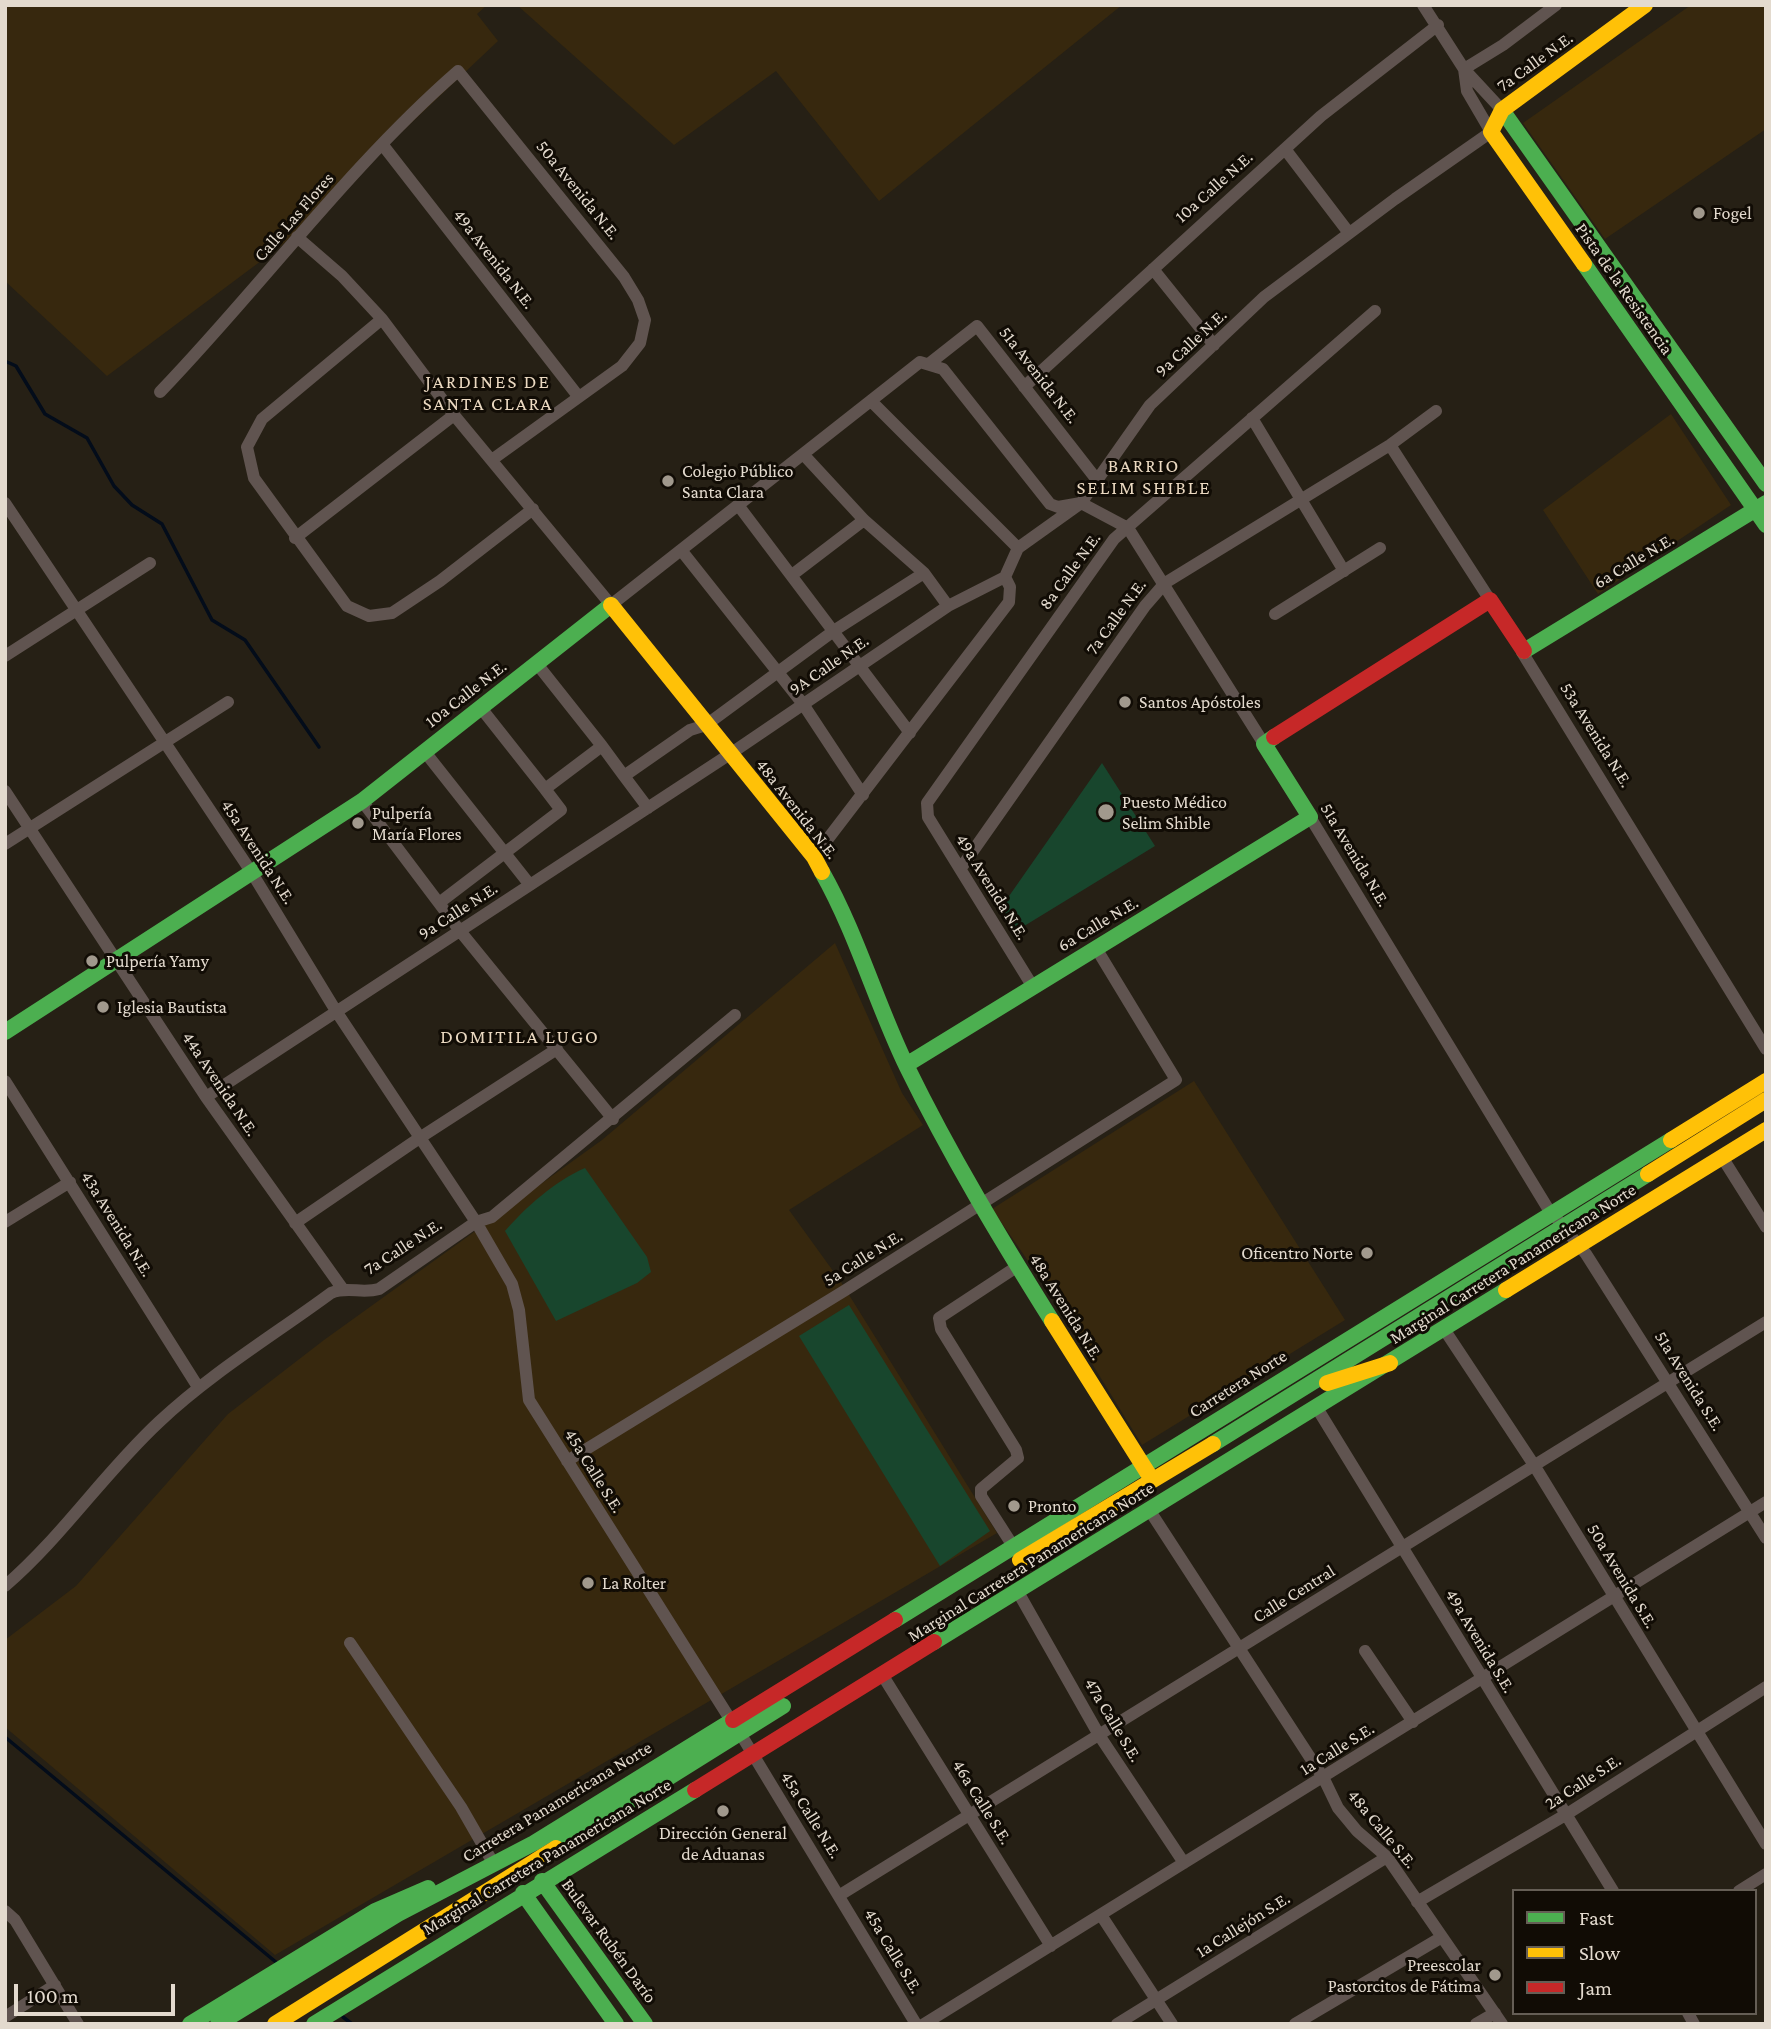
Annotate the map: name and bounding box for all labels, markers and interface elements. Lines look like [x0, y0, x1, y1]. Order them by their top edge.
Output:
street label: 7a Calle N.E. [1493, 27, 1577, 97]
street label: 50a Avenida N.E. [531, 136, 625, 244]
street label: 10a Calle N.E. [1171, 146, 1257, 228]
street label: Calle Las Flores [249, 168, 339, 266]
place label: Fogel [1713, 202, 1752, 224]
street label: 49a Avenida N.E. [448, 205, 540, 313]
marker: Fogel [1691, 205, 1707, 221]
street label: Pista de la Resistencia [1570, 219, 1678, 359]
street label: 9a Calle N.E. [1151, 304, 1231, 382]
street label: 51a Avenida N.E. [994, 322, 1084, 428]
district label: JARDINES DE SANTA CLARA [424, 371, 552, 415]
district label: BARRIO SELIM SHIBLE [1078, 455, 1210, 499]
place label: Colegio Público Santa Clara [682, 460, 793, 503]
marker: Colegio Público Santa Clara [660, 473, 676, 489]
street label: 8a Calle N.E. [1035, 528, 1105, 614]
street label: 6a Calle N.E. [1590, 529, 1678, 593]
street label: 7a Calle N.E. [1081, 575, 1151, 659]
street label: 9A Calle N.E. [785, 630, 873, 700]
street label: 10a Calle N.E. [421, 656, 511, 732]
street label: 53a Avenida N.E. [1555, 679, 1637, 791]
place label: Santos Apóstoles [1139, 691, 1261, 713]
marker: Santos Apóstoles [1117, 694, 1133, 710]
street label: 48a Avenida N.E. [751, 754, 843, 864]
place label: Puesto Médico Selim Shible [1122, 791, 1227, 834]
street label: 45a Avenida N.E. [216, 796, 300, 908]
street label: 51a Avenida N.E. [1316, 799, 1394, 911]
place label: Pulpería María Flores [372, 802, 462, 844]
marker: Puesto Médico Selim Shible [1096, 802, 1116, 822]
marker: Pulpería María Flores [350, 815, 366, 831]
street label: 49a Avenida N.E. [951, 830, 1033, 944]
street label: 9a Calle N.E. [414, 877, 502, 945]
street label: 6a Calle N.E. [1054, 892, 1142, 956]
place label: Pulpería Yamy [106, 950, 209, 972]
marker: Pulpería Yamy [84, 953, 100, 969]
place label: Iglesia Bautista [117, 996, 227, 1018]
marker: Iglesia Bautista [95, 999, 111, 1015]
district label: DOMITILA LUGO [442, 1026, 598, 1048]
street label: 44a Avenida N.E. [177, 1028, 263, 1140]
street label: 43a Avenida N.E. [76, 1167, 158, 1281]
street label: Marginal Carretera Panamericana Norte [1386, 1179, 1640, 1349]
street label: 7a Calle N.E. [360, 1214, 446, 1280]
street label: 5a Calle N.E. [819, 1225, 907, 1291]
place label: Oficentro Norte [1241, 1242, 1353, 1264]
marker: Oficentro Norte [1359, 1245, 1375, 1261]
street label: 48a Avenida N.E. [1025, 1250, 1107, 1364]
street label: 51a Avenida S.E. [1650, 1327, 1728, 1435]
street label: Carretera Norte [1185, 1345, 1291, 1423]
street label: 45a Calle S.E. [560, 1425, 628, 1517]
street label: Marginal Carretera Panamericana Norte [904, 1477, 1158, 1647]
place label: Pronto [1028, 1495, 1076, 1517]
marker: Pronto [1006, 1498, 1022, 1514]
street label: 50a Avenida S.E. [1582, 1520, 1662, 1632]
street label: Calle Central [1249, 1560, 1339, 1628]
place label: La Rolter [602, 1572, 666, 1594]
marker: La Rolter [580, 1575, 596, 1591]
street label: 49a Avenida S.E. [1440, 1585, 1520, 1697]
street label: 47a Calle S.E. [1079, 1674, 1147, 1766]
street label: 1a Calle S.E. [1296, 1718, 1378, 1780]
street label: Carretera Panamericana Norte [458, 1737, 656, 1867]
street label: 2a Calle S.E. [1541, 1749, 1625, 1815]
street label: 46a Calle S.E. [947, 1756, 1017, 1848]
street label: 45a Calle N.E. [776, 1767, 846, 1863]
street label: Marginal Carretera Panamericana Norte [419, 1774, 675, 1940]
street label: 48a Calle S.E. [1343, 1785, 1421, 1873]
marker: Dirección General de Aduanas [715, 1803, 731, 1819]
place label: Dirección General de Aduanas [659, 1822, 787, 1864]
street label: Bulevar Rubén Darío [557, 1875, 661, 2007]
street label: 1a Callejón S.E. [1192, 1888, 1294, 1962]
legend [1512, 1889, 1757, 2015]
street label: 45a Calle S.E. [859, 1905, 927, 1997]
text: Fast [1579, 1906, 1614, 1930]
text: Slow [1579, 1941, 1620, 1965]
place label: Preescolar Pastorcitos de Fátima [1328, 1954, 1481, 1996]
marker: Preescolar Pastorcitos de Fátima [1487, 1967, 1503, 1983]
scale bar [18, 1969, 178, 2013]
text: Jam [1579, 1976, 1612, 2000]
text: 100 m [27, 1984, 79, 2008]

